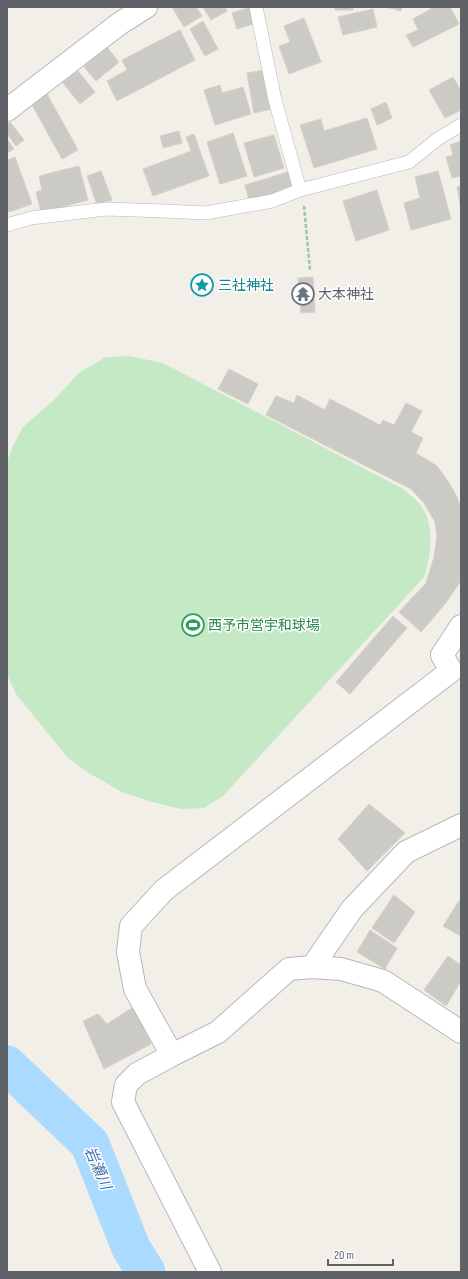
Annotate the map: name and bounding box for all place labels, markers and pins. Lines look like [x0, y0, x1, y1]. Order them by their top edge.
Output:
place icon: 三社神社 [189, 272, 215, 298]
place label: 三社神社 [218, 277, 274, 294]
temple icon: 大本神社 [290, 281, 316, 307]
place label: 大本神社 [318, 286, 374, 303]
sports icon: 西予市営宇和球場 [180, 612, 206, 638]
place label: 西予市営宇和球場 [208, 617, 320, 634]

